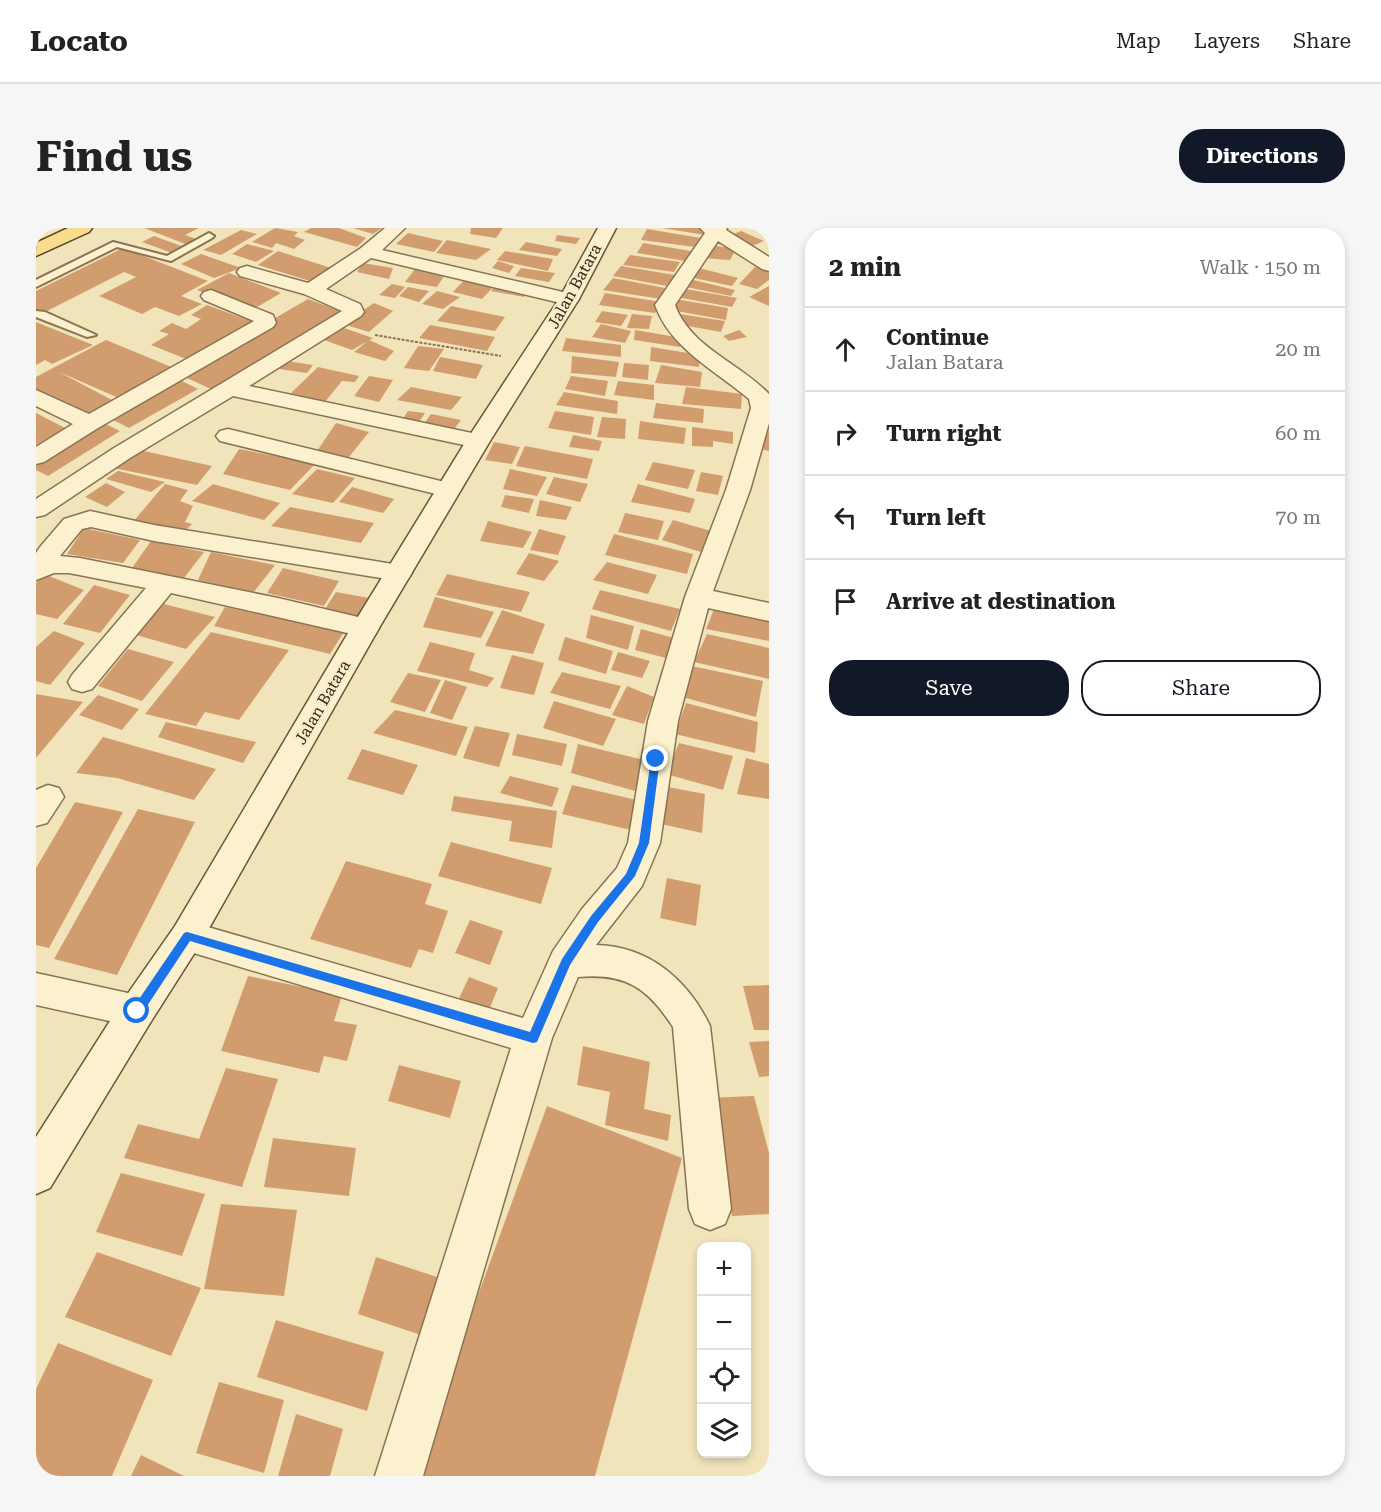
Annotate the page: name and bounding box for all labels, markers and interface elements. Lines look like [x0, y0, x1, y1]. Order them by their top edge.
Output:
text: Locato [30, 25, 128, 58]
text: Map [1116, 29, 1161, 53]
text: Layers [1194, 29, 1260, 53]
text: Share [1293, 29, 1351, 53]
button: Directions [1179, 129, 1345, 183]
text: Find us [36, 132, 193, 181]
street label: Jalan Batara [543, 240, 606, 332]
text: 2 min [829, 252, 901, 282]
text: Walk · 150 m [1200, 255, 1321, 279]
text: Continue [886, 325, 989, 350]
icon: ahead [829, 333, 862, 366]
text: 20 m [1275, 337, 1321, 361]
text: Jalan Batara [886, 350, 1004, 374]
icon: right [829, 417, 862, 450]
text: Turn right [886, 421, 1001, 446]
text: 60 m [1275, 421, 1321, 445]
icon: left [829, 501, 862, 534]
text: Turn left [886, 505, 986, 530]
text: 70 m [1275, 505, 1321, 529]
icon: arrive [829, 585, 862, 618]
text: Arrive at destination [886, 589, 1115, 614]
street label: Jalan Batara [291, 656, 354, 748]
button: Save [829, 660, 1069, 716]
button: Share [1081, 660, 1321, 716]
route end [642, 745, 668, 771]
route start [123, 997, 149, 1023]
map controls [697, 1242, 751, 1458]
button: + [697, 1242, 751, 1296]
button: − [697, 1296, 751, 1350]
button: locate [697, 1350, 751, 1404]
button: layers [697, 1404, 751, 1458]

